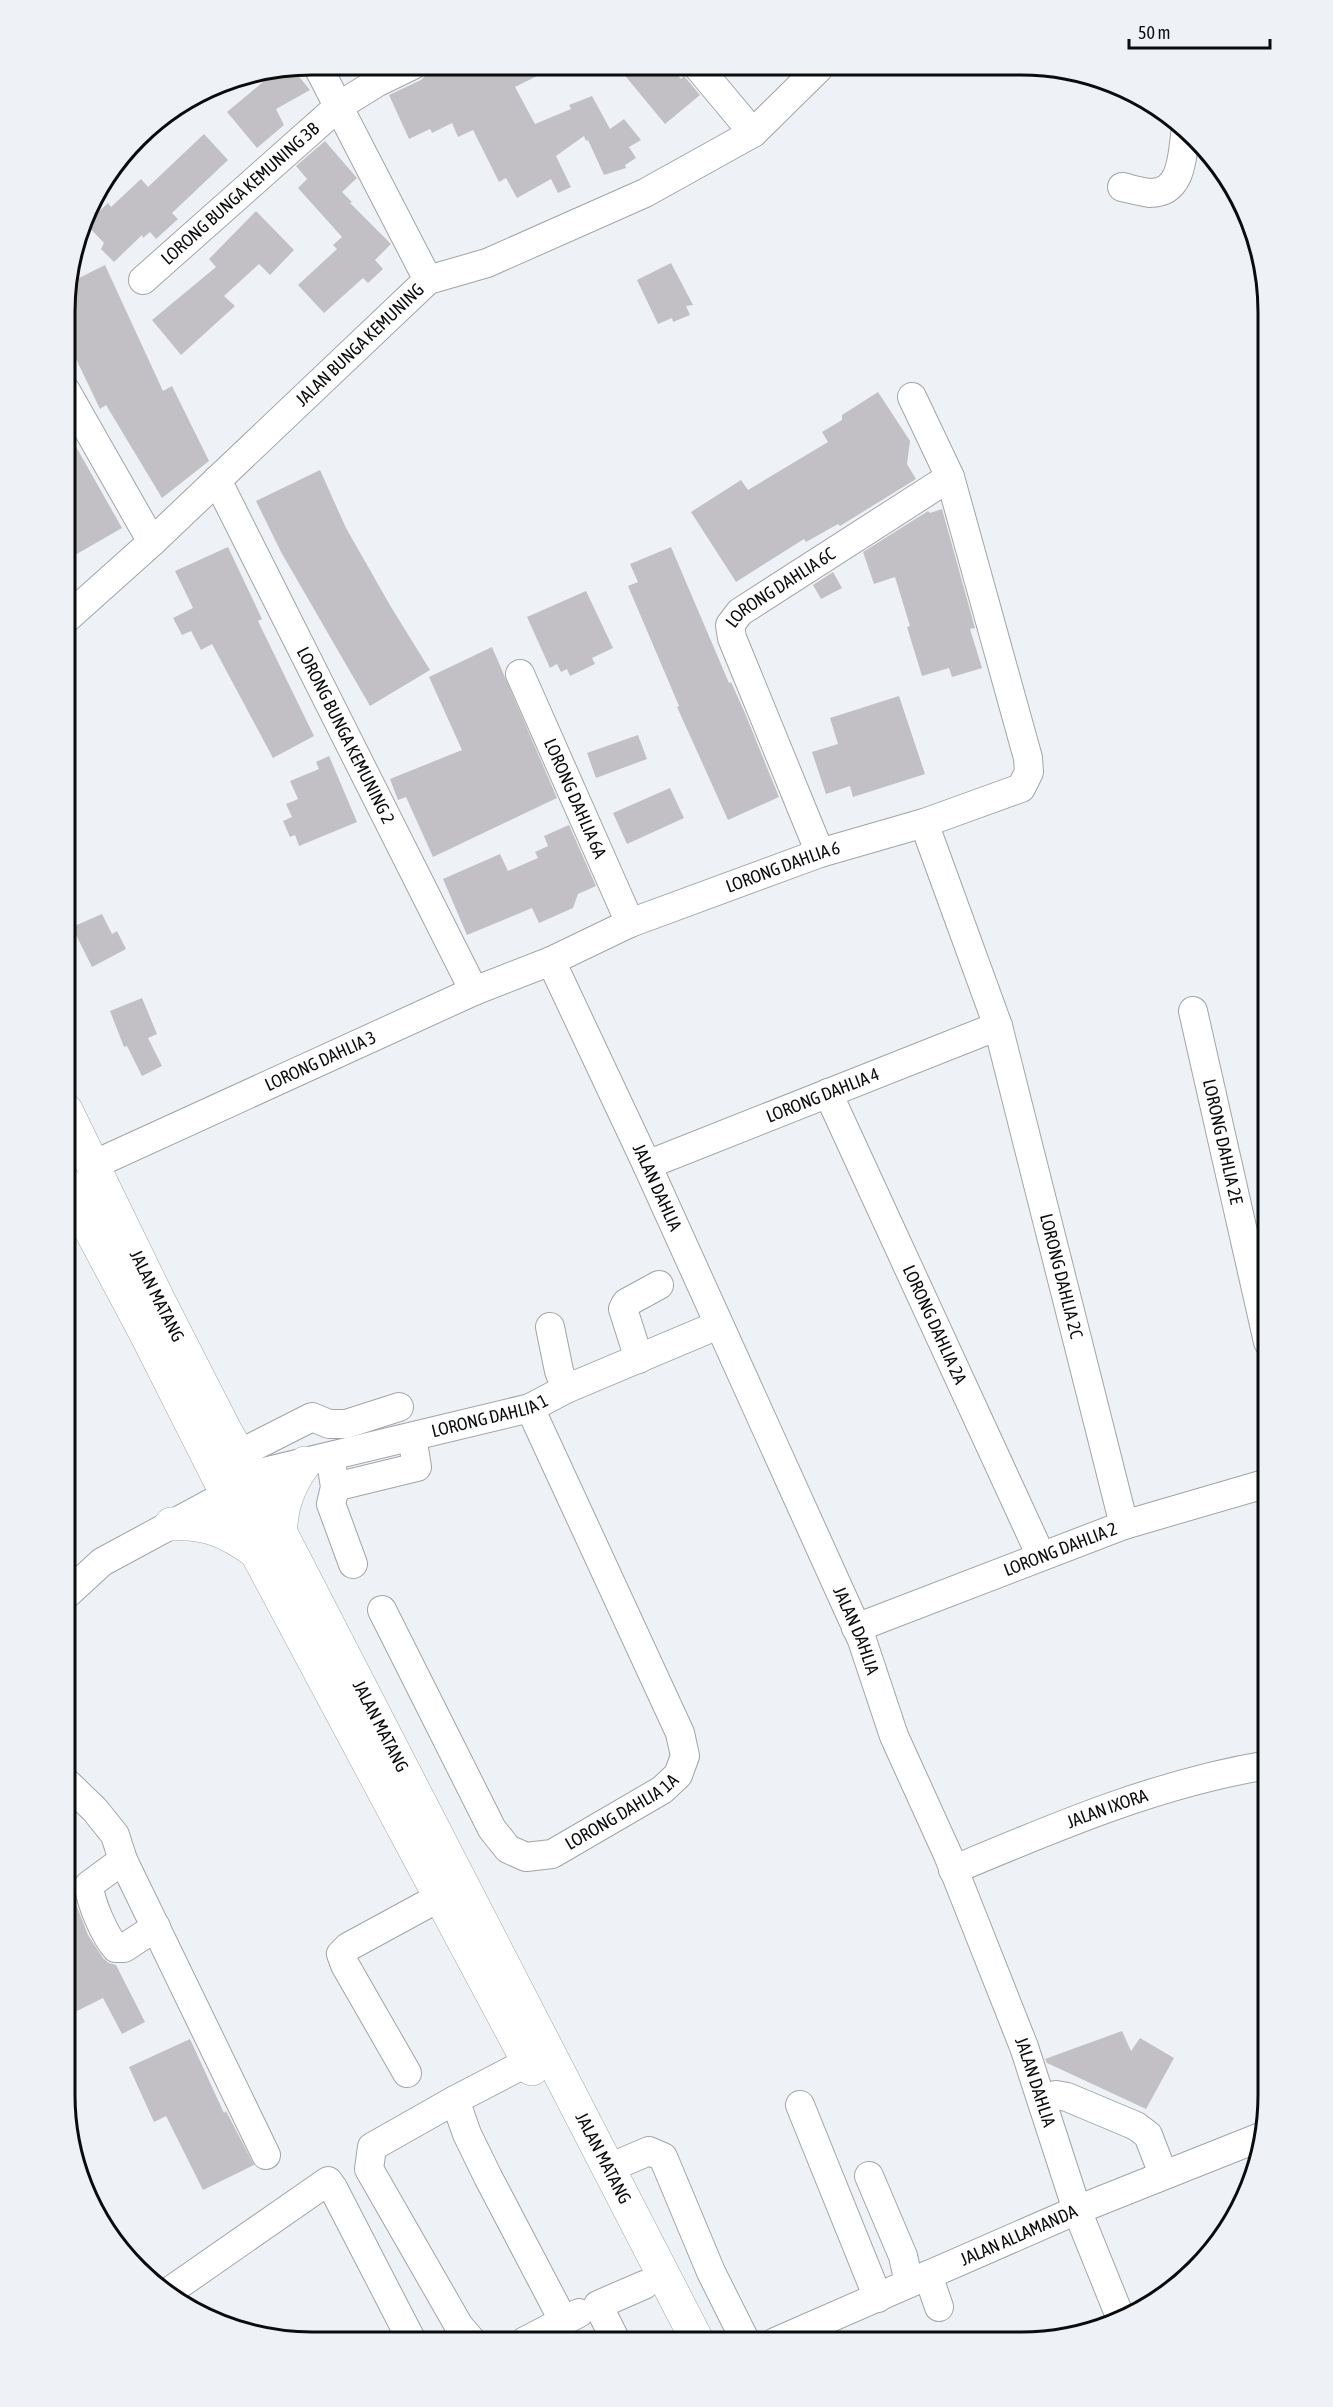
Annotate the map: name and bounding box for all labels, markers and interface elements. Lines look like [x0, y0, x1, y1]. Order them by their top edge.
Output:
scale bar [1129, 12, 1270, 50]
text: 50 m [1138, 22, 1170, 43]
street label: LORONG BUNGA KEMUNING 3B [157, 118, 323, 269]
street label: JALAN BUNGA KEMUNING [291, 279, 428, 410]
street label: LORONG DAHLIA 6C [721, 543, 839, 631]
street label: LORONG BUNGA KEMUNING 2 [293, 643, 399, 827]
street label: LORONG DAHLIA 6A [540, 735, 611, 861]
street label: LORONG DAHLIA 6 [723, 837, 842, 897]
street label: LORONG DAHLIA 3 [261, 1026, 379, 1095]
street label: LORONG DAHLIA 4 [763, 1063, 882, 1127]
street label: LORONG DAHLIA 2E [1199, 1077, 1248, 1206]
street label: JALAN DAHLIA [629, 1140, 686, 1234]
street label: LORONG DAHLIA 2C [1036, 1211, 1087, 1341]
street label: JALAN MATANG [126, 1246, 189, 1345]
street label: LORONG DAHLIA 2A [899, 1262, 972, 1387]
street label: LORONG DAHLIA 1 [429, 1389, 551, 1441]
street label: LORONG DAHLIA 2 [1001, 1518, 1120, 1580]
street label: JALAN DAHLIA [829, 1583, 884, 1677]
street label: JALAN MATANG [349, 1677, 413, 1775]
street label: LORONG DAHLIA 1A [561, 1769, 682, 1854]
street label: JALAN IXORA [1064, 1784, 1150, 1832]
street label: JALAN DAHLIA [1011, 2034, 1060, 2130]
street label: JALAN MATANG [571, 2109, 636, 2207]
street label: JALAN ALLAMANDA [957, 2200, 1080, 2270]

